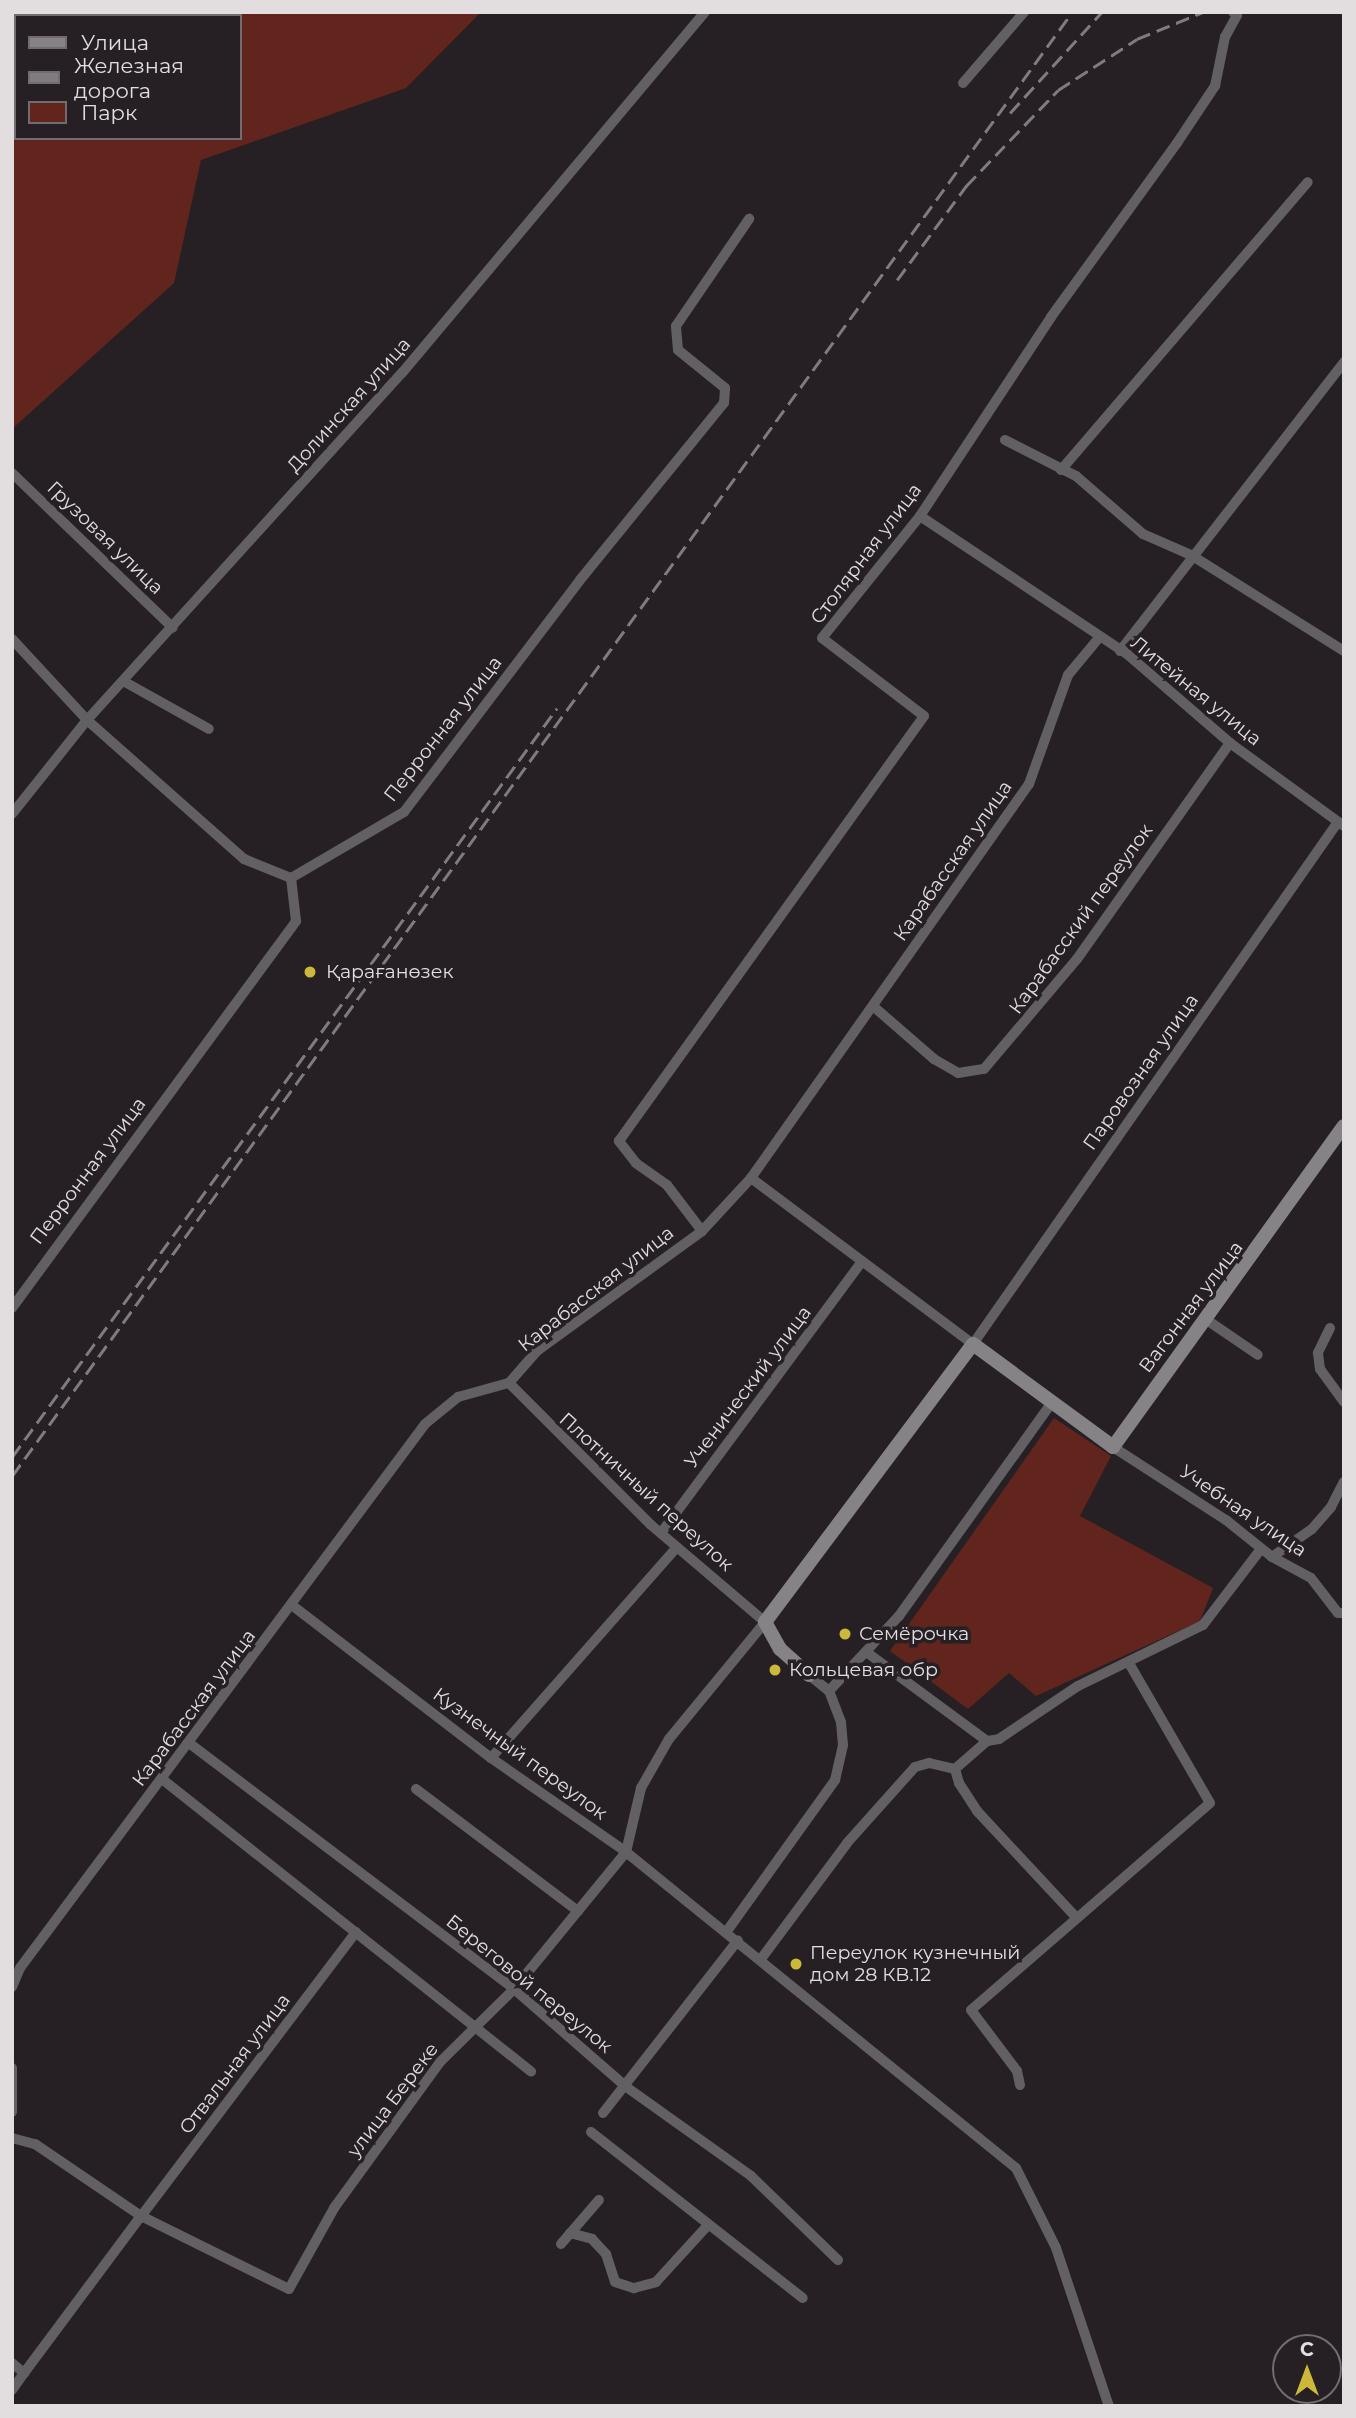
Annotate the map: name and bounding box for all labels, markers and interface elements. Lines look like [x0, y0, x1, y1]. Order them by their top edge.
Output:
legend [14, 14, 242, 140]
text: Улица [81, 30, 149, 55]
text: Железная дорога [74, 53, 184, 103]
text: Парк [81, 100, 137, 125]
street label: Долинская улица [283, 333, 415, 477]
street label: Грузовая улица [42, 477, 168, 599]
street label: Столярная улица [806, 479, 926, 629]
street label: Литейная улица [1126, 631, 1266, 751]
street label: Перронная улица [379, 652, 507, 806]
street label: Карабасская улица [889, 776, 1017, 946]
street label: Карабасский переулок [1004, 819, 1158, 1019]
place label: Қарағанөзек [326, 961, 453, 983]
marker: Қарағанөзек [300, 962, 320, 982]
street label: Паровозная улица [1079, 990, 1203, 1154]
street label: Перронная улица [25, 1093, 151, 1249]
street label: Карабасская улица [514, 1221, 678, 1357]
street label: Вагонная улица [1134, 1237, 1248, 1377]
street label: Ученический улица [680, 1302, 816, 1472]
street label: Плотничный переулок [554, 1408, 738, 1576]
street label: Учебная улица [1175, 1460, 1311, 1562]
place label: Семёрочка [859, 1623, 969, 1645]
street label: Карабасская улица [128, 1625, 260, 1791]
marker: Семёрочка [837, 1626, 853, 1642]
place label: Кольцевая обр [789, 1659, 938, 1681]
marker: Кольцевая обр [767, 1662, 783, 1678]
street label: Кузнечный переулок [428, 1683, 612, 1825]
street label: Береговой переулок [441, 1910, 617, 2058]
place label: Переулок кузнечный дом 28 КВ.12 [810, 1942, 1020, 1986]
marker: Переулок кузнечный дом 28 КВ.12 [788, 1956, 804, 1972]
street label: Отвальная улица [175, 1989, 295, 2139]
street label: улица Береке [343, 2038, 443, 2162]
north arrow [1272, 2334, 1342, 2404]
text: С [1300, 2338, 1314, 2361]

